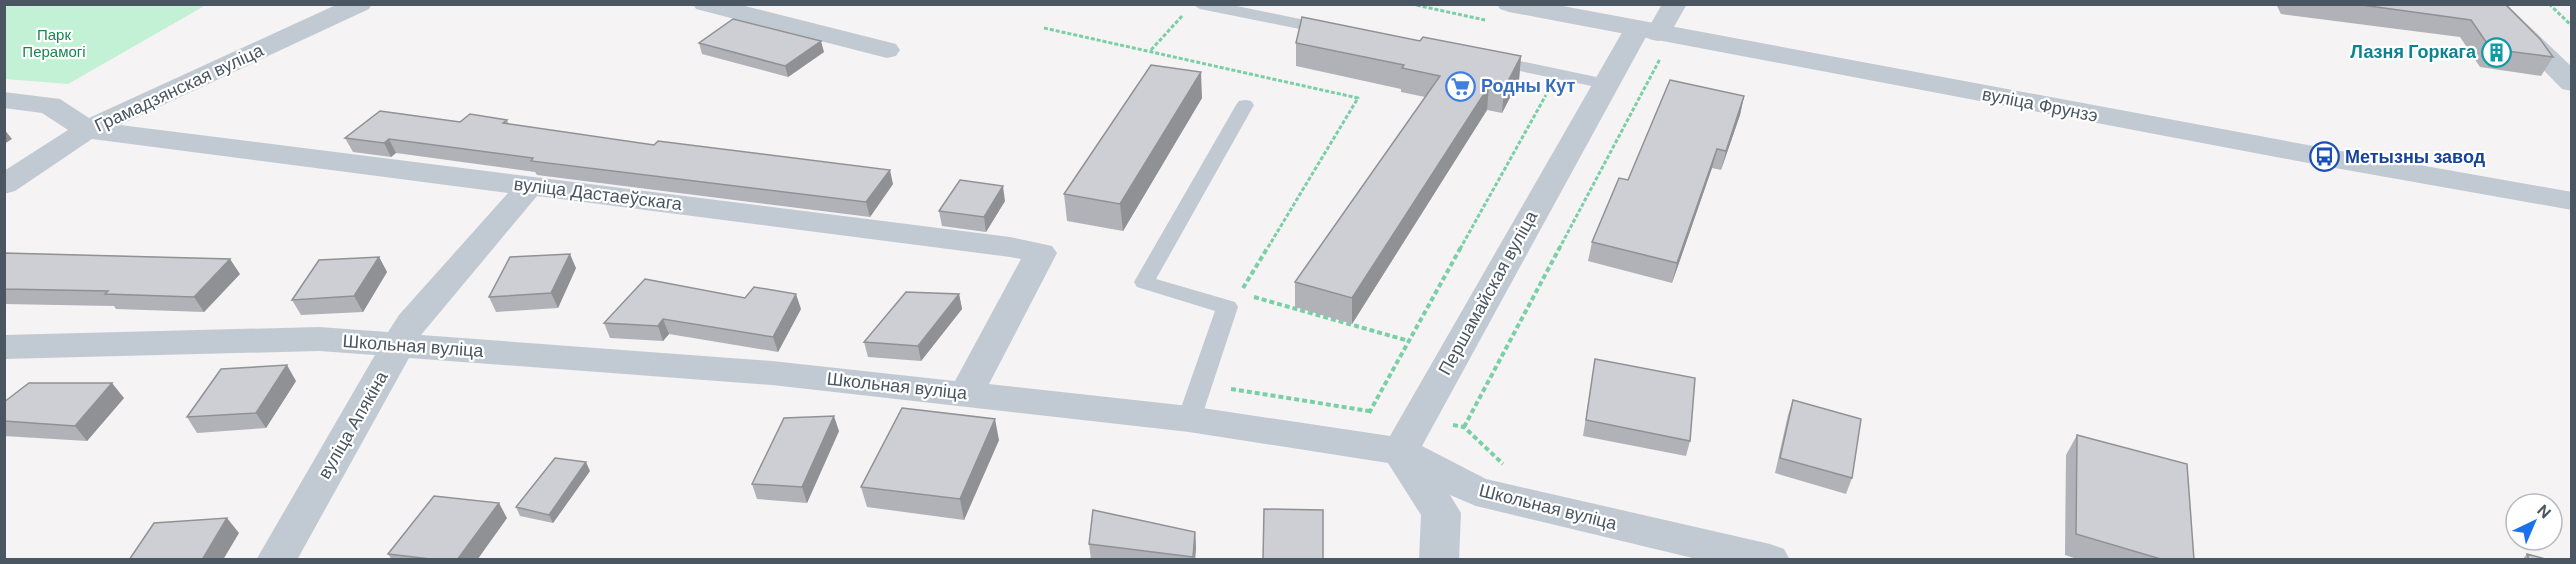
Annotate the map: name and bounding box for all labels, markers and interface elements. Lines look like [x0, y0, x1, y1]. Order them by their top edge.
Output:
park label: Парк Перамогі [22, 25, 86, 62]
building icon: Лазня Горкага [2481, 36, 2513, 68]
street label: Грамадзянская вуліца [91, 38, 268, 138]
place label: Лазня Горкага [2350, 40, 2477, 64]
supermarket icon: Родны Кут [1444, 70, 1476, 102]
place label: Родны Кут [1481, 74, 1575, 98]
street label: вуліца Фрунзэ [1980, 82, 2100, 128]
bus stop icon: Метызны завод [2308, 141, 2340, 173]
place label: Метызны завод [2345, 145, 2486, 169]
street label: вуліца Дастаеўскага [513, 172, 684, 216]
street label: Першамайская вуліца [1433, 206, 1544, 379]
street label: Школьная вуліца [342, 329, 485, 363]
street label: вуліца Апякіна [312, 366, 394, 483]
street label: Школьная вуліца [826, 367, 969, 405]
street label: Школьная вуліца [1477, 478, 1620, 536]
north arrow [2504, 492, 2564, 552]
text: N [2533, 500, 2556, 523]

